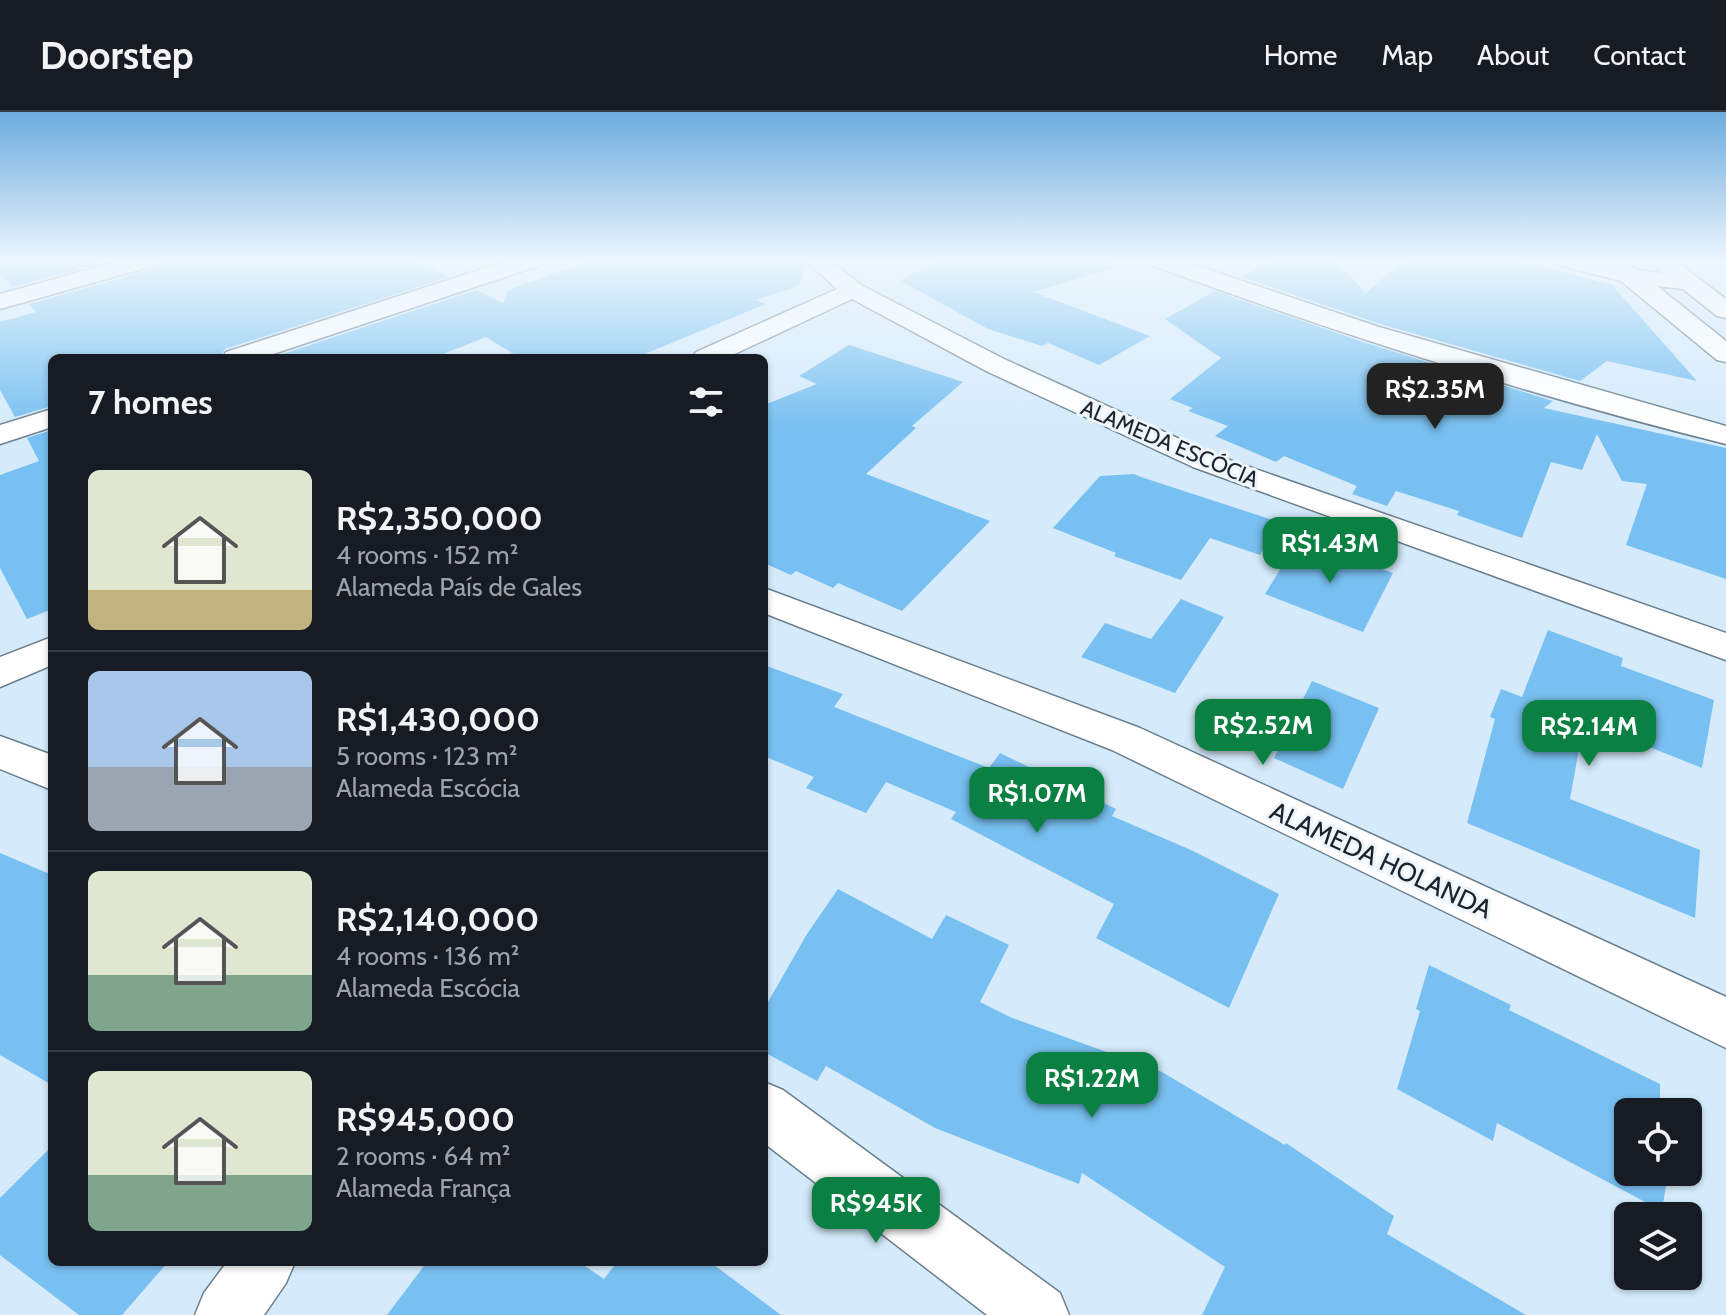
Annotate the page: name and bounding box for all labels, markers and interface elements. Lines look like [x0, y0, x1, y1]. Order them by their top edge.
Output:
text: Doorstep [40, 32, 193, 79]
text: Home [1264, 38, 1337, 72]
text: Map [1381, 38, 1433, 72]
text: About [1477, 38, 1549, 72]
text: Contact [1593, 38, 1686, 72]
pin: R$2.35M [1361, 363, 1509, 431]
text: R$2.35M [1385, 373, 1485, 405]
icon: filters [684, 380, 728, 424]
text: 7 homes [88, 381, 213, 423]
street label: ALAMEDA ESCÓCIA [1077, 394, 1263, 493]
text: R$2,350,000 [336, 497, 543, 539]
icon: home [152, 502, 248, 598]
pin: R$1.43M [1256, 517, 1404, 585]
text: R$1.43M [1281, 527, 1379, 559]
text: 4 rooms · 152 m² [336, 539, 518, 571]
text: Alameda País de Gales [336, 571, 582, 603]
text: R$1,430,000 [336, 698, 540, 740]
pin: R$2.52M [1189, 699, 1337, 767]
pin: R$2.14M [1515, 700, 1663, 768]
icon: home [152, 703, 248, 799]
text: R$2.52M [1213, 709, 1313, 741]
text: R$2.14M [1540, 710, 1638, 742]
text: 5 rooms · 123 m² [336, 740, 517, 772]
pin: R$1.07M [963, 767, 1111, 835]
text: Alameda Escócia [336, 772, 520, 804]
text: R$1.07M [987, 777, 1087, 809]
street label: ALAMEDA HOLANDA [1265, 795, 1497, 925]
text: R$2,140,000 [336, 898, 539, 940]
icon: home [152, 903, 248, 999]
text: 4 rooms · 136 m² [336, 940, 519, 972]
text: Alameda Escócia [336, 972, 520, 1004]
pin: R$1.22M [1018, 1052, 1166, 1120]
text: R$1.22M [1044, 1062, 1140, 1094]
text: R$945,000 [336, 1098, 515, 1140]
map controls [1614, 1098, 1702, 1290]
button: locate [1614, 1098, 1702, 1186]
icon: home [152, 1103, 248, 1199]
text: 2 rooms · 64 m² [336, 1140, 511, 1172]
text: Alameda França [336, 1172, 511, 1204]
pin: R$945K [811, 1177, 941, 1245]
text: R$945K [830, 1187, 922, 1219]
button: layers [1614, 1202, 1702, 1290]

